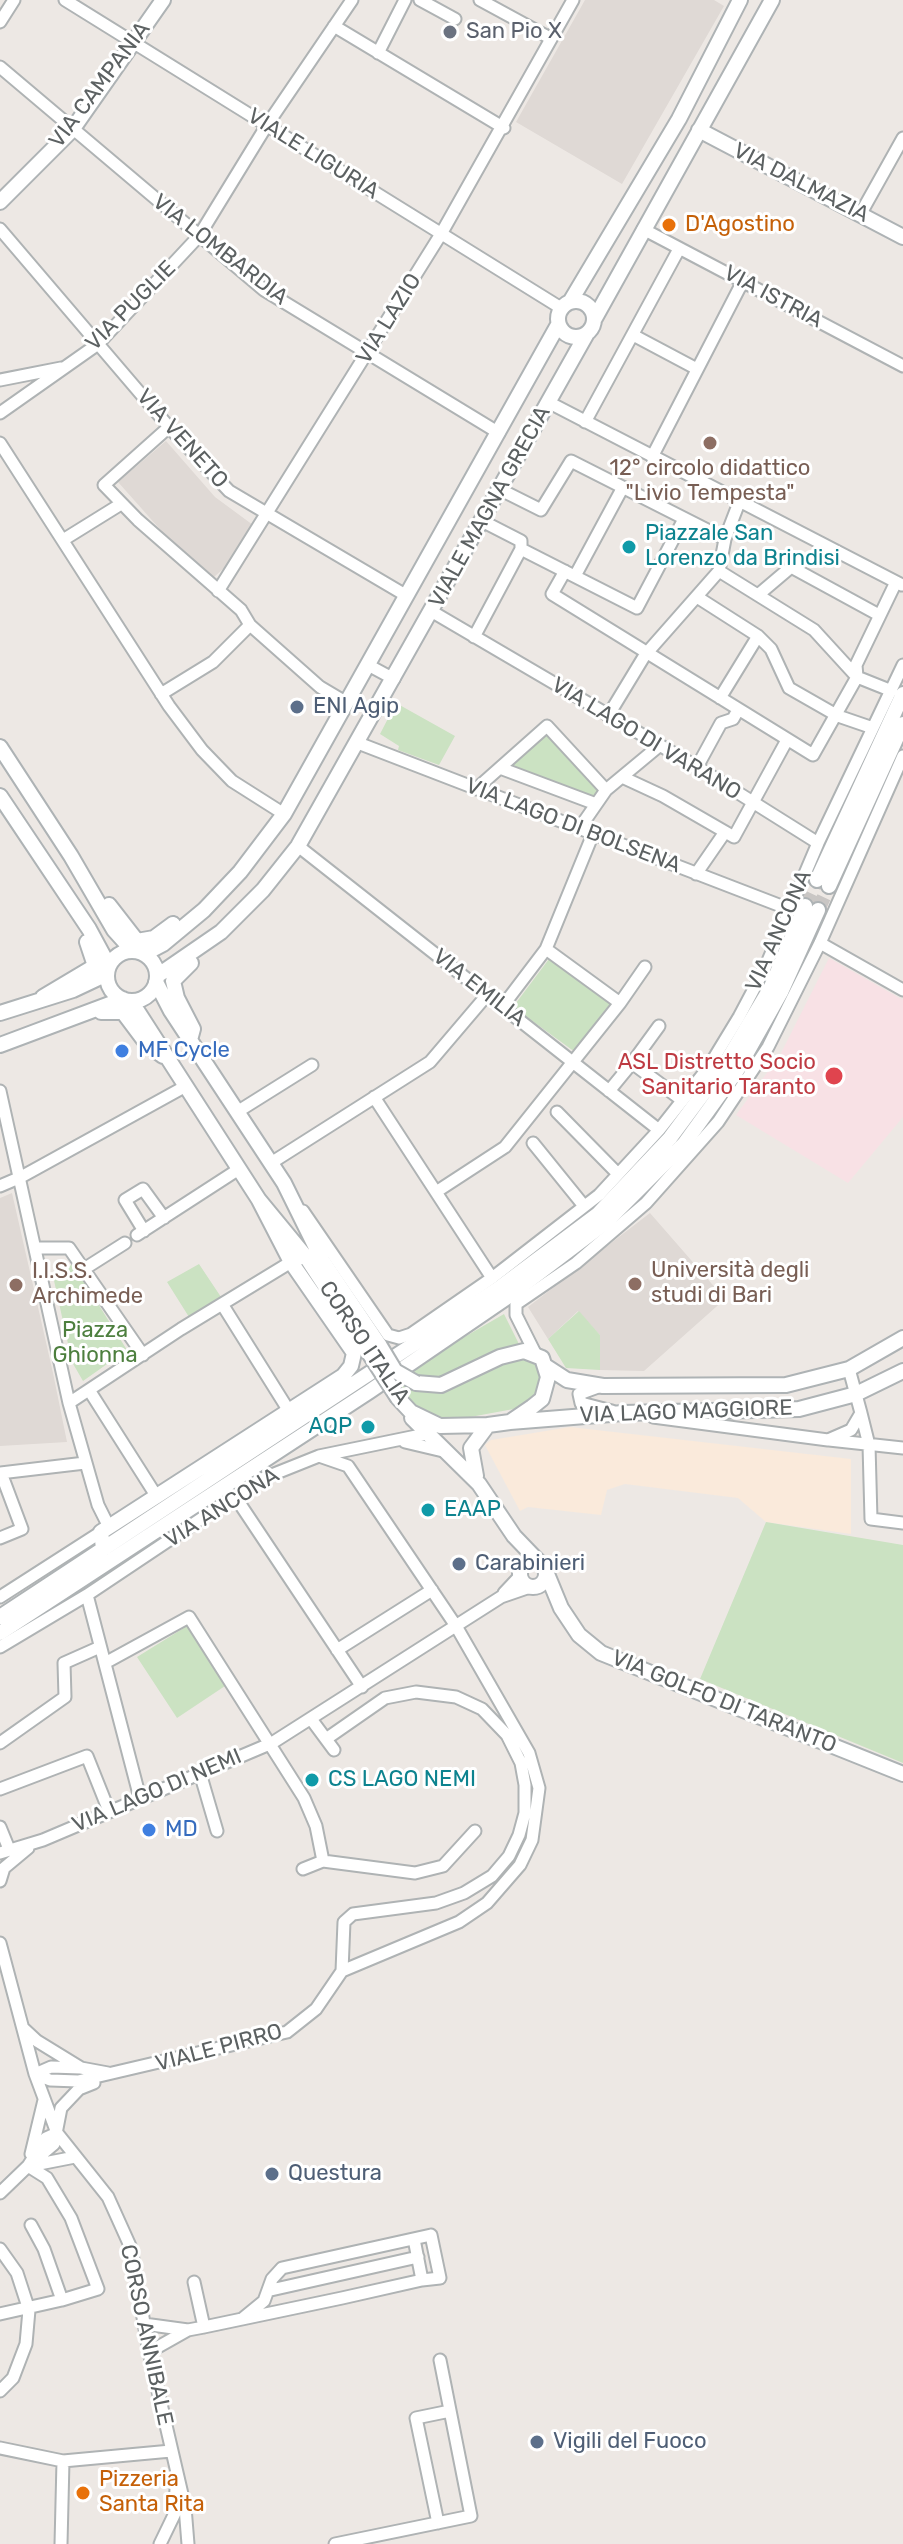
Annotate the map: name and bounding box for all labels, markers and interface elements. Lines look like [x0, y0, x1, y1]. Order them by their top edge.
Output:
street label: VIA CAMPANIA [44, 17, 156, 153]
place label: San Pio X [466, 19, 562, 45]
marker: San Pio X [441, 23, 459, 41]
street label: VIALE LIGURIA [242, 103, 384, 205]
street label: VIA DALMAZIA [729, 137, 873, 229]
street label: VIA LOMBARDIA [147, 189, 293, 311]
place label: D'Agostino [685, 212, 795, 238]
marker: D'Agostino [660, 216, 678, 234]
street label: VIA PUGLIE [80, 255, 182, 357]
street label: VIA ISTRIA [719, 260, 827, 334]
street label: VIA LAZIO [351, 269, 427, 369]
street label: VIA VENETO [131, 384, 233, 494]
street label: VIALE MAGNA GRECIA [424, 402, 556, 612]
marker: 12° circolo didattico "Livio Tempesta" [701, 434, 719, 452]
place label: 12° circolo didattico "Livio Tempesta" [610, 456, 810, 508]
place label: Piazzale San Lorenzo da Brindisi [645, 521, 840, 572]
marker: Piazzale San Lorenzo da Brindisi [620, 538, 638, 556]
street label: VIA LAGO DI VARANO [546, 672, 746, 806]
place label: ENI Agip [313, 694, 399, 720]
marker: ENI Agip [288, 698, 306, 716]
street label: VIA LAGO DI BOLSENA [462, 773, 684, 879]
street label: VIA ANCONA [740, 866, 818, 996]
street label: VIA EMILIA [427, 944, 531, 1032]
place label: MF Cycle [138, 1038, 230, 1064]
marker: MF Cycle [113, 1042, 131, 1060]
place label: ASL Distretto Socio Sanitario Taranto [618, 1050, 816, 1102]
marker: ASL Distretto Socio Sanitario Taranto [823, 1065, 845, 1087]
place label: Università degli studi di Bari [651, 1258, 809, 1310]
place label: I.I.S.S. Archimede [32, 1259, 143, 1310]
marker: Università degli studi di Bari [626, 1275, 644, 1293]
marker: I.I.S.S. Archimede [7, 1276, 25, 1294]
street label: CORSO ITALIA [313, 1276, 415, 1410]
park label: Piazza Ghionna [52, 1318, 138, 1370]
street label: VIA LAGO MAGGIORE [579, 1395, 793, 1429]
place label: AQP [309, 1414, 352, 1440]
marker: AQP [359, 1418, 377, 1436]
street label: VIA ANCONA [160, 1462, 284, 1554]
place label: EAAP [444, 1497, 501, 1523]
marker: EAAP [419, 1501, 437, 1519]
place label: Carabinieri [475, 1551, 585, 1577]
marker: Carabinieri [450, 1555, 468, 1573]
street label: VIA GOLFO DI TARANTO [608, 1645, 840, 1759]
street label: VIA LAGO DI NEMI [68, 1743, 246, 1839]
place label: CS LAGO NEMI [328, 1767, 476, 1793]
marker: CS LAGO NEMI [303, 1771, 321, 1789]
place label: MD [165, 1817, 198, 1843]
marker: MD [140, 1821, 158, 1839]
street label: VIALE PIRRO [153, 2018, 285, 2078]
place label: Questura [288, 2161, 382, 2187]
marker: Questura [263, 2165, 281, 2183]
street label: CORSO ANNIBALE [114, 2242, 178, 2428]
place label: Vigili del Fuoco [553, 2429, 707, 2455]
marker: Vigili del Fuoco [528, 2433, 546, 2451]
place label: Pizzeria Santa Rita [99, 2467, 205, 2518]
marker: Pizzeria Santa Rita [74, 2484, 92, 2502]

